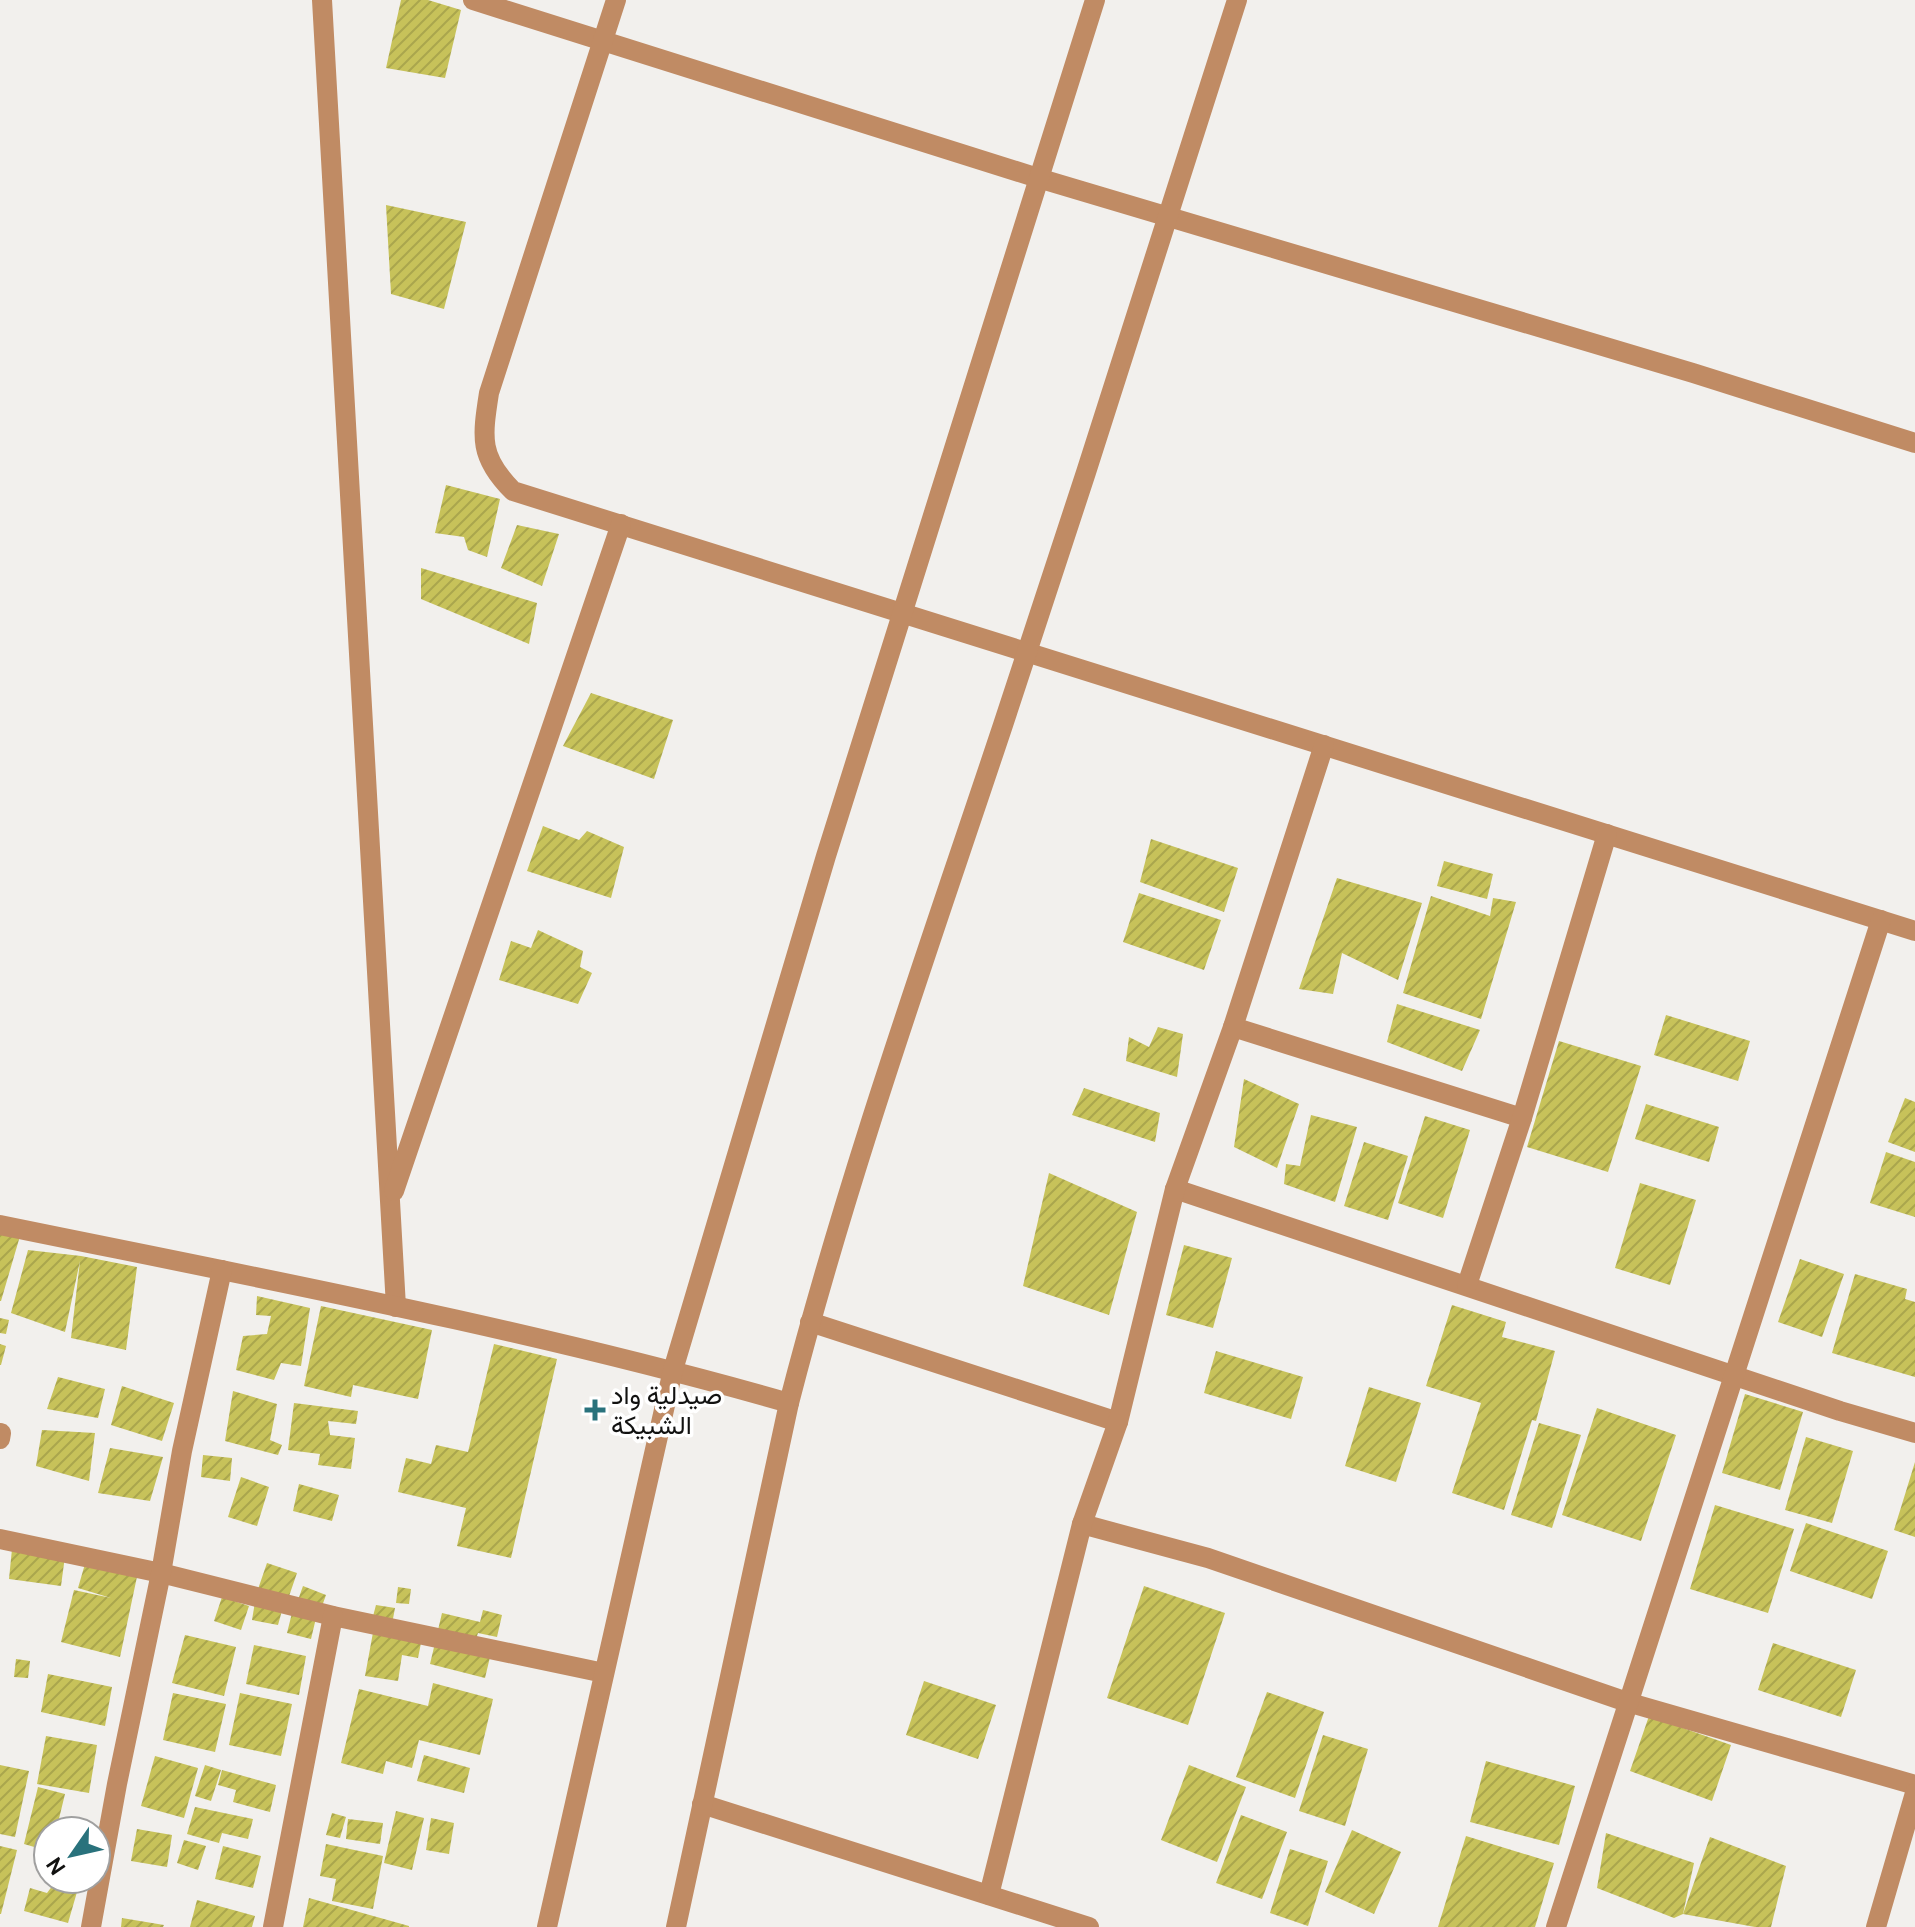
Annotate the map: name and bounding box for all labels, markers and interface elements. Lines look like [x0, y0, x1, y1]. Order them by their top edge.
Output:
place label: صيدلية واد الشبيكة [611, 1379, 722, 1441]
marker: صيدلية واد الشبيكة [586, 1401, 604, 1419]
north arrow [32, 1815, 112, 1895]
text: N [40, 1852, 71, 1880]

